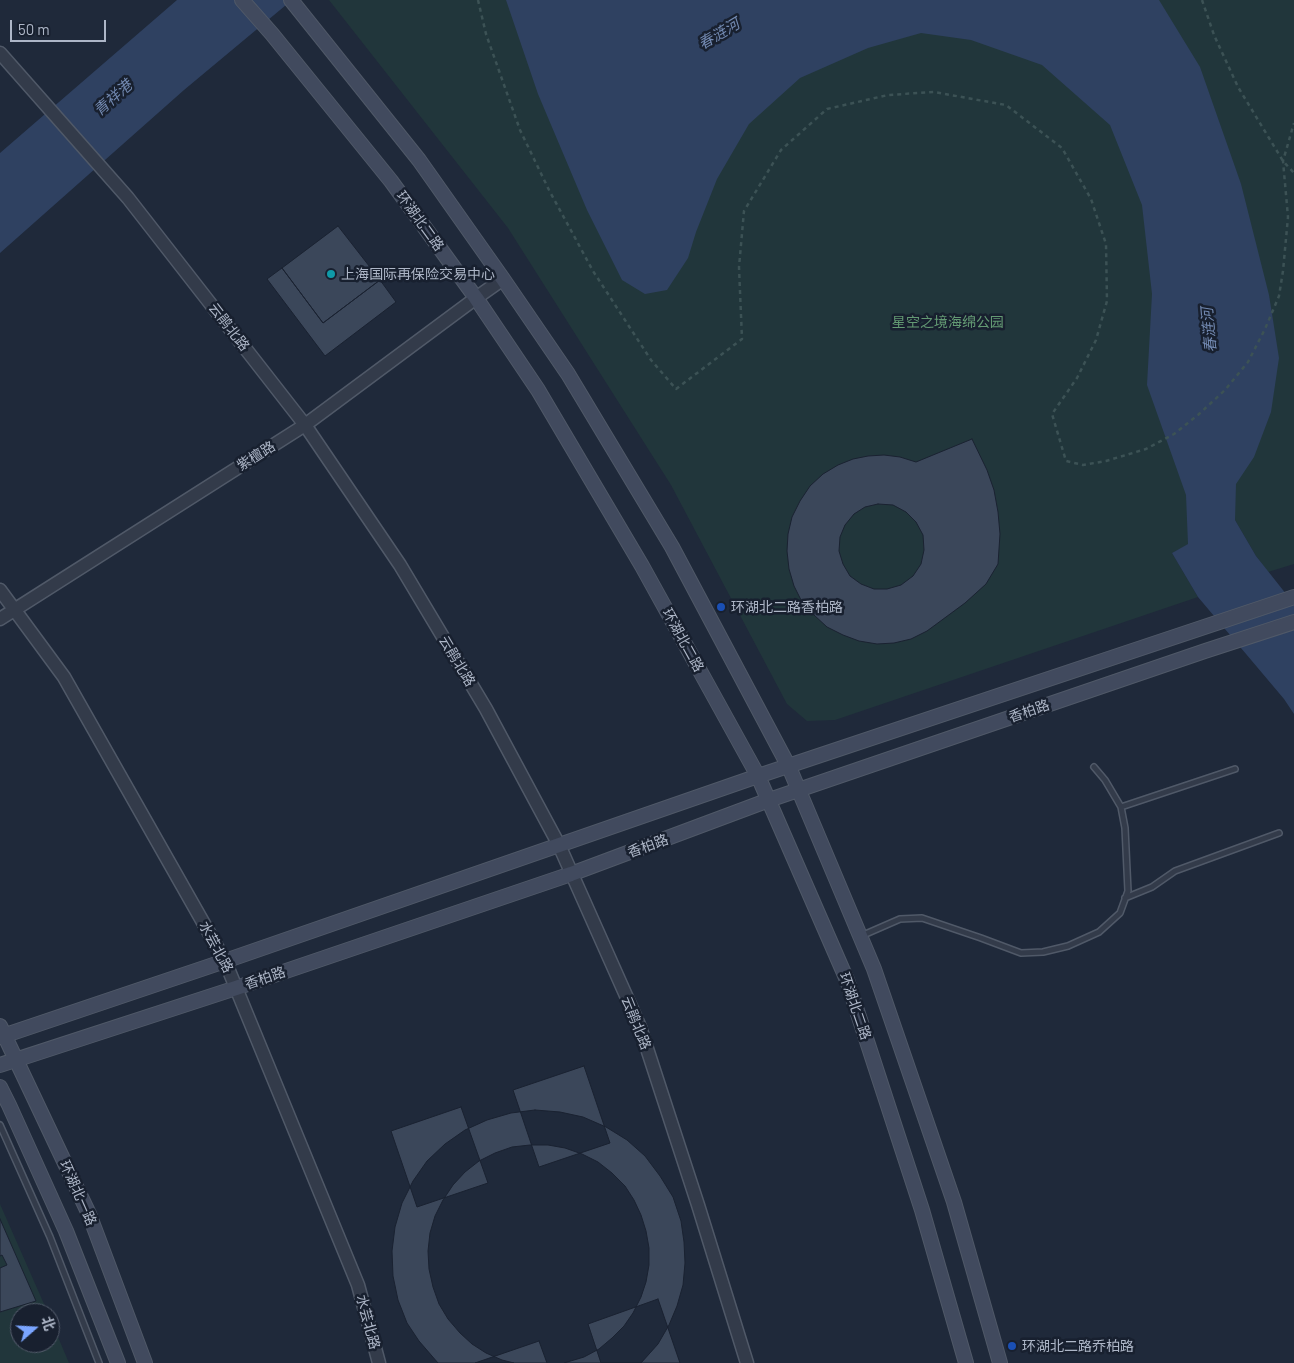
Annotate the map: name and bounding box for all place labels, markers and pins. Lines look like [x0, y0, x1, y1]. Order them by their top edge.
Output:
place label: 上海国际再保险交易中心 [341, 266, 495, 282]
marker: 上海国际再保险交易中心 [325, 268, 337, 280]
place label: 环湖北二路香柏路 [731, 599, 843, 615]
marker: 环湖北二路香柏路 [715, 601, 727, 613]
place label: 环湖北二路乔柏路 [1022, 1338, 1134, 1354]
marker: 环湖北二路乔柏路 [1006, 1340, 1018, 1352]

